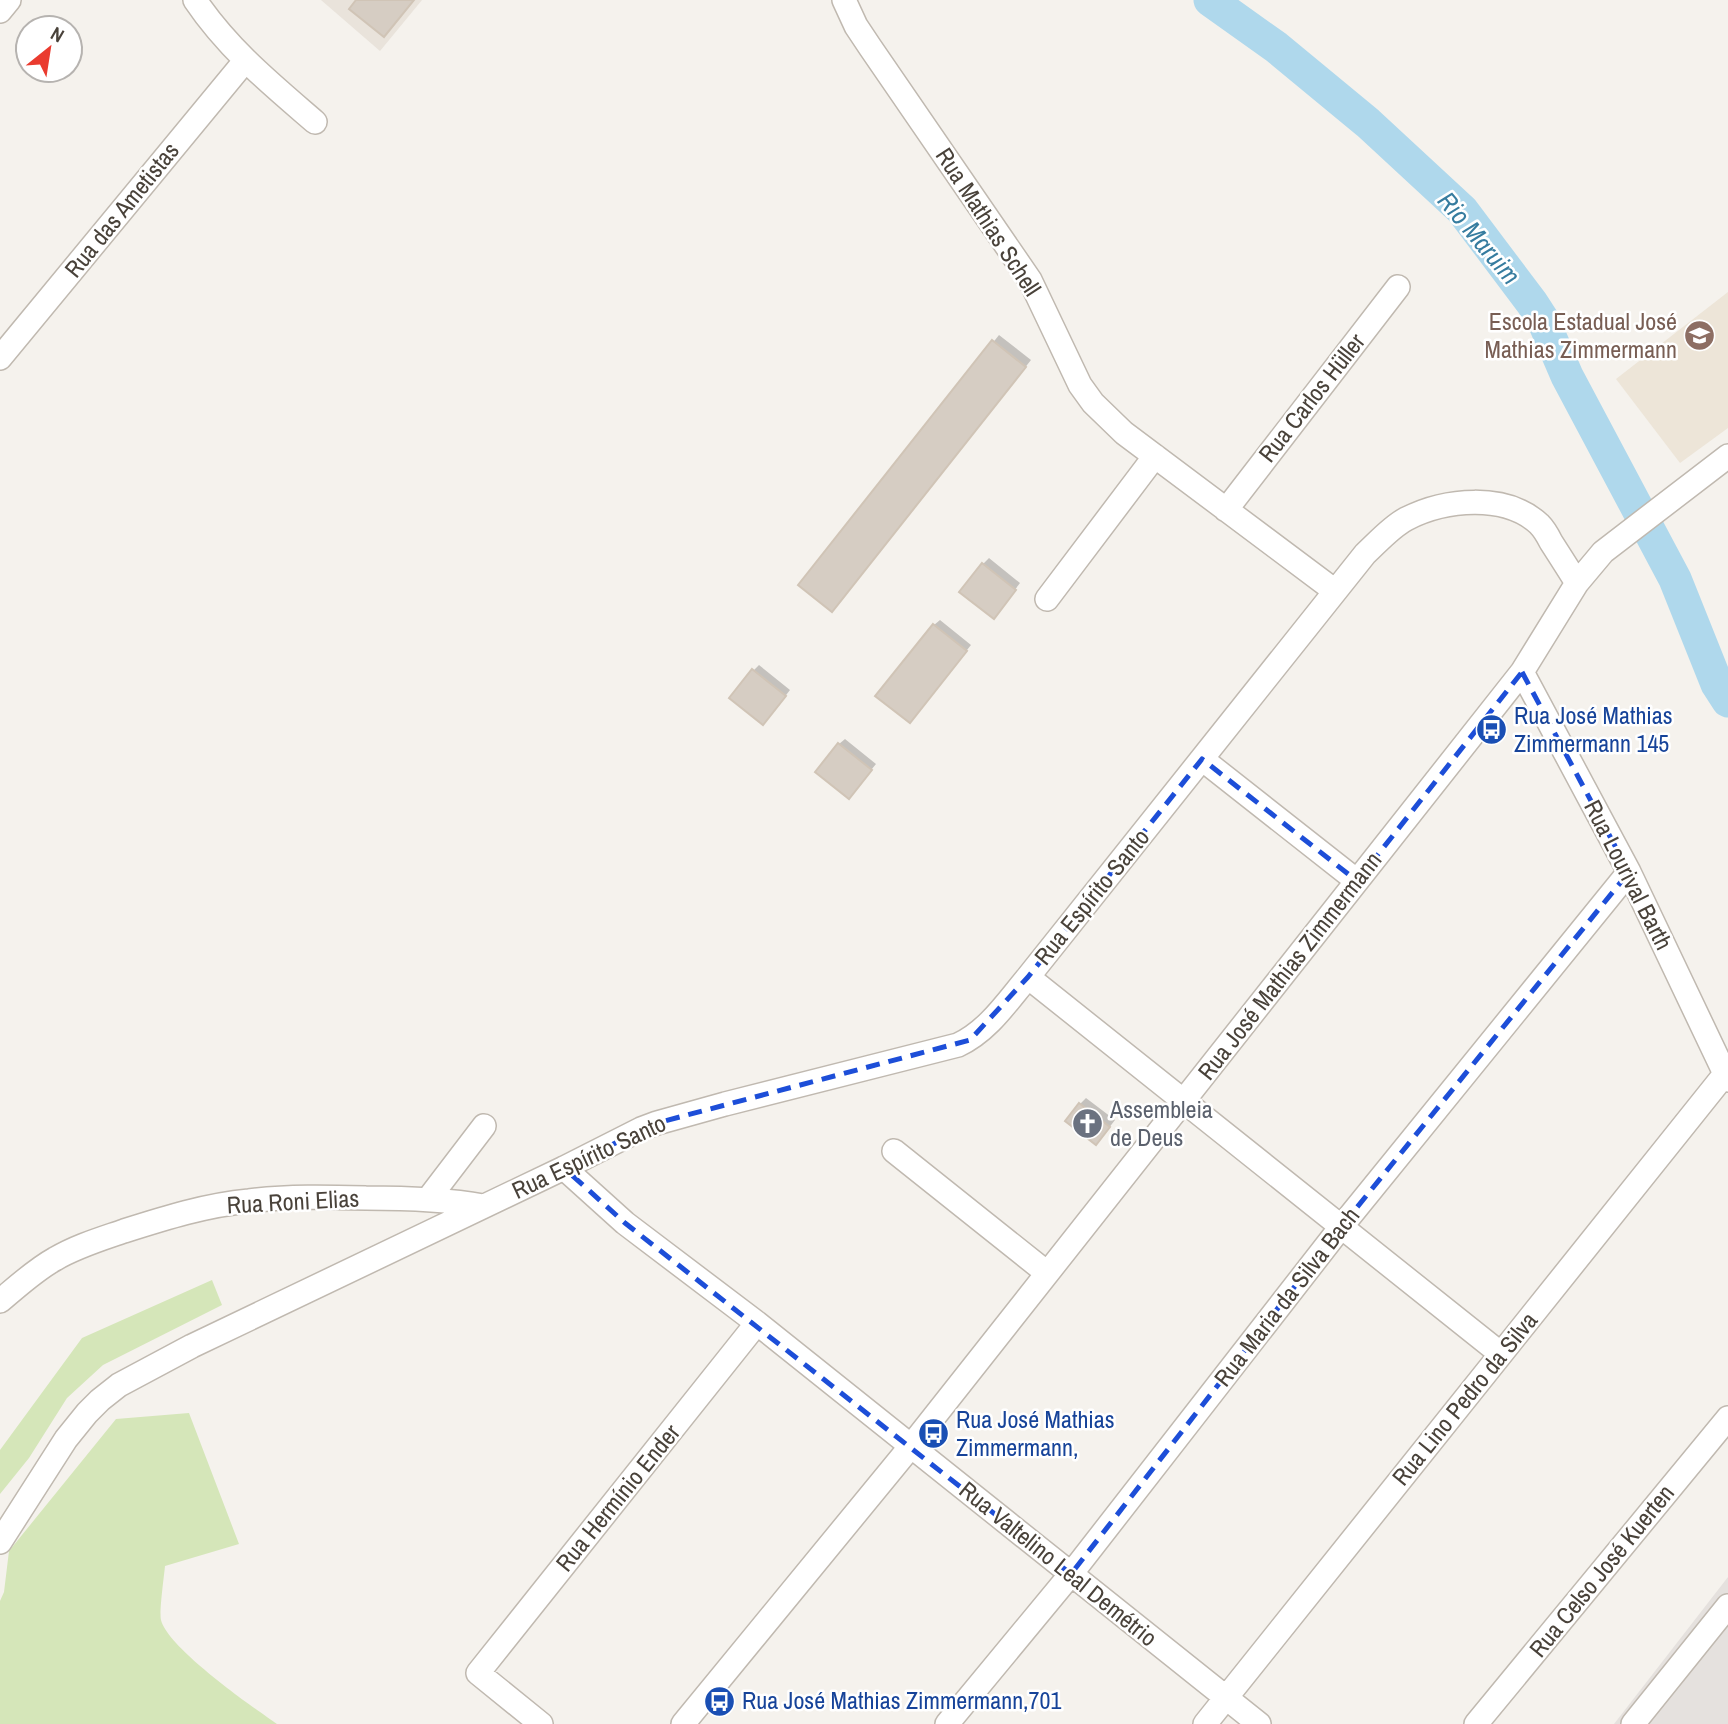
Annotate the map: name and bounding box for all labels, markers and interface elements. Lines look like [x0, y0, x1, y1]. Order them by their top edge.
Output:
north arrow [14, 14, 84, 84]
text: N [46, 20, 69, 48]
street label: Rua das Ametistas [57, 135, 186, 284]
street label: Rua Mathias Schell [929, 141, 1049, 302]
water label: Rio Maruim [1430, 184, 1529, 292]
place label: Escola Estadual José Mathias Zimmermann [1485, 305, 1677, 365]
school or university icon: Escola Estadual José Mathias Zimmermann [1683, 319, 1717, 353]
street label: Rua Carlos Hüller [1251, 326, 1372, 468]
place label: Rua José Mathias Zimmermann 145 [1514, 699, 1673, 759]
bus stop icon: Rua José Mathias Zimmermann 145 [1474, 713, 1508, 747]
street label: Rua Lourival Barth [1577, 794, 1680, 955]
street label: Rua Espírito Santo [1026, 822, 1156, 971]
street label: Rua José Mathias Zimmermann [1190, 845, 1388, 1086]
place label: Assembleia de Deus [1109, 1093, 1213, 1153]
street label: Rua Espírito Santo [506, 1106, 671, 1206]
church icon: Assembleia de Deus [1070, 1107, 1104, 1141]
street label: Rua Roni Elias [226, 1182, 360, 1220]
street label: Rua Maria da Silva Bach [1206, 1200, 1366, 1392]
street label: Rua Lino Pedro da Silva [1384, 1305, 1544, 1492]
place label: Rua José Mathias Zimmermann, [956, 1403, 1115, 1463]
street label: Rua Hermínio Ender [548, 1417, 687, 1578]
bus stop icon: Rua José Mathias Zimmermann, [916, 1417, 950, 1451]
street label: Rua Valtelino Leal Demétrio [953, 1473, 1164, 1653]
street label: Rua Celso José Kuerten [1522, 1477, 1681, 1663]
bus stop icon: Rua José Mathias Zimmermann,701 [702, 1684, 736, 1718]
place label: Rua José Mathias Zimmermann,701 [742, 1684, 1061, 1716]

